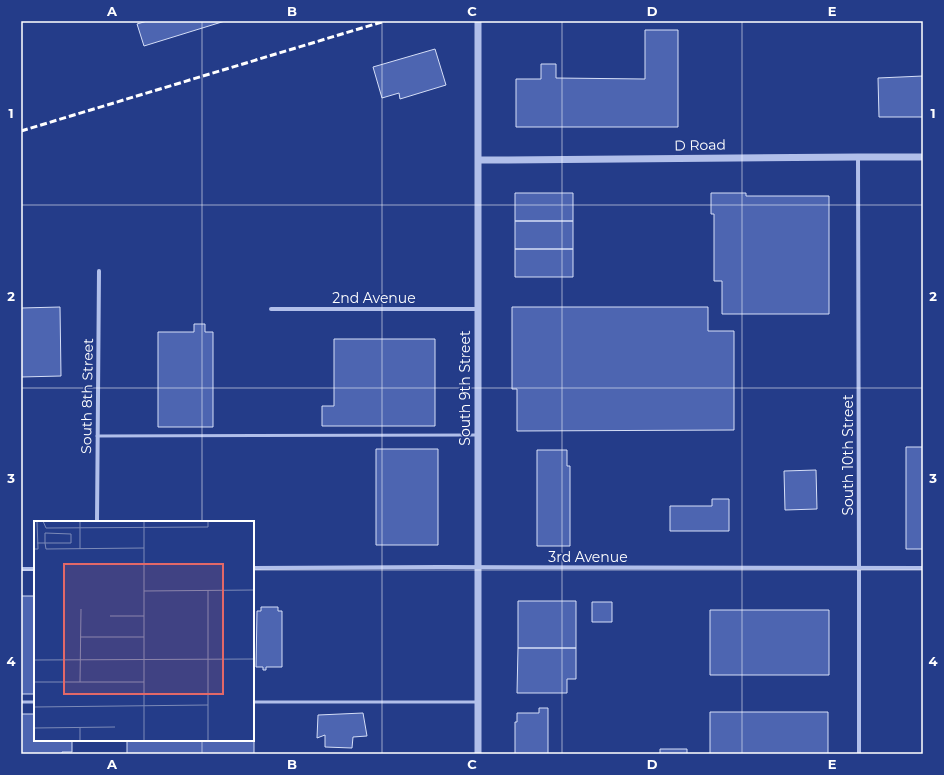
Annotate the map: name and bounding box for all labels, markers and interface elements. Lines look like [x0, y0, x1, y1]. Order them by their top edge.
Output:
text: A [106, 3, 118, 19]
text: B [287, 3, 297, 19]
text: C [467, 3, 477, 19]
text: D [647, 3, 658, 19]
text: E [828, 3, 837, 19]
text: 1 [8, 105, 14, 121]
text: 1 [930, 105, 936, 121]
street label: D Road [674, 136, 726, 154]
text: 2 [7, 288, 15, 304]
text: 2 [929, 288, 937, 304]
street label: 2nd Avenue [332, 289, 416, 307]
street label: South 9th Street [456, 330, 474, 446]
street label: South 8th Street [77, 338, 97, 454]
street label: South 10th Street [839, 394, 857, 516]
text: 3 [6, 470, 15, 486]
text: 3 [928, 470, 937, 486]
inset map [34, 521, 254, 741]
street label: 3rd Avenue [548, 548, 628, 566]
text: 4 [7, 653, 16, 669]
text: 4 [929, 653, 938, 669]
text: A [106, 756, 118, 772]
text: B [287, 756, 297, 772]
text: C [467, 756, 477, 772]
text: D [647, 756, 658, 772]
text: E [828, 756, 837, 772]

